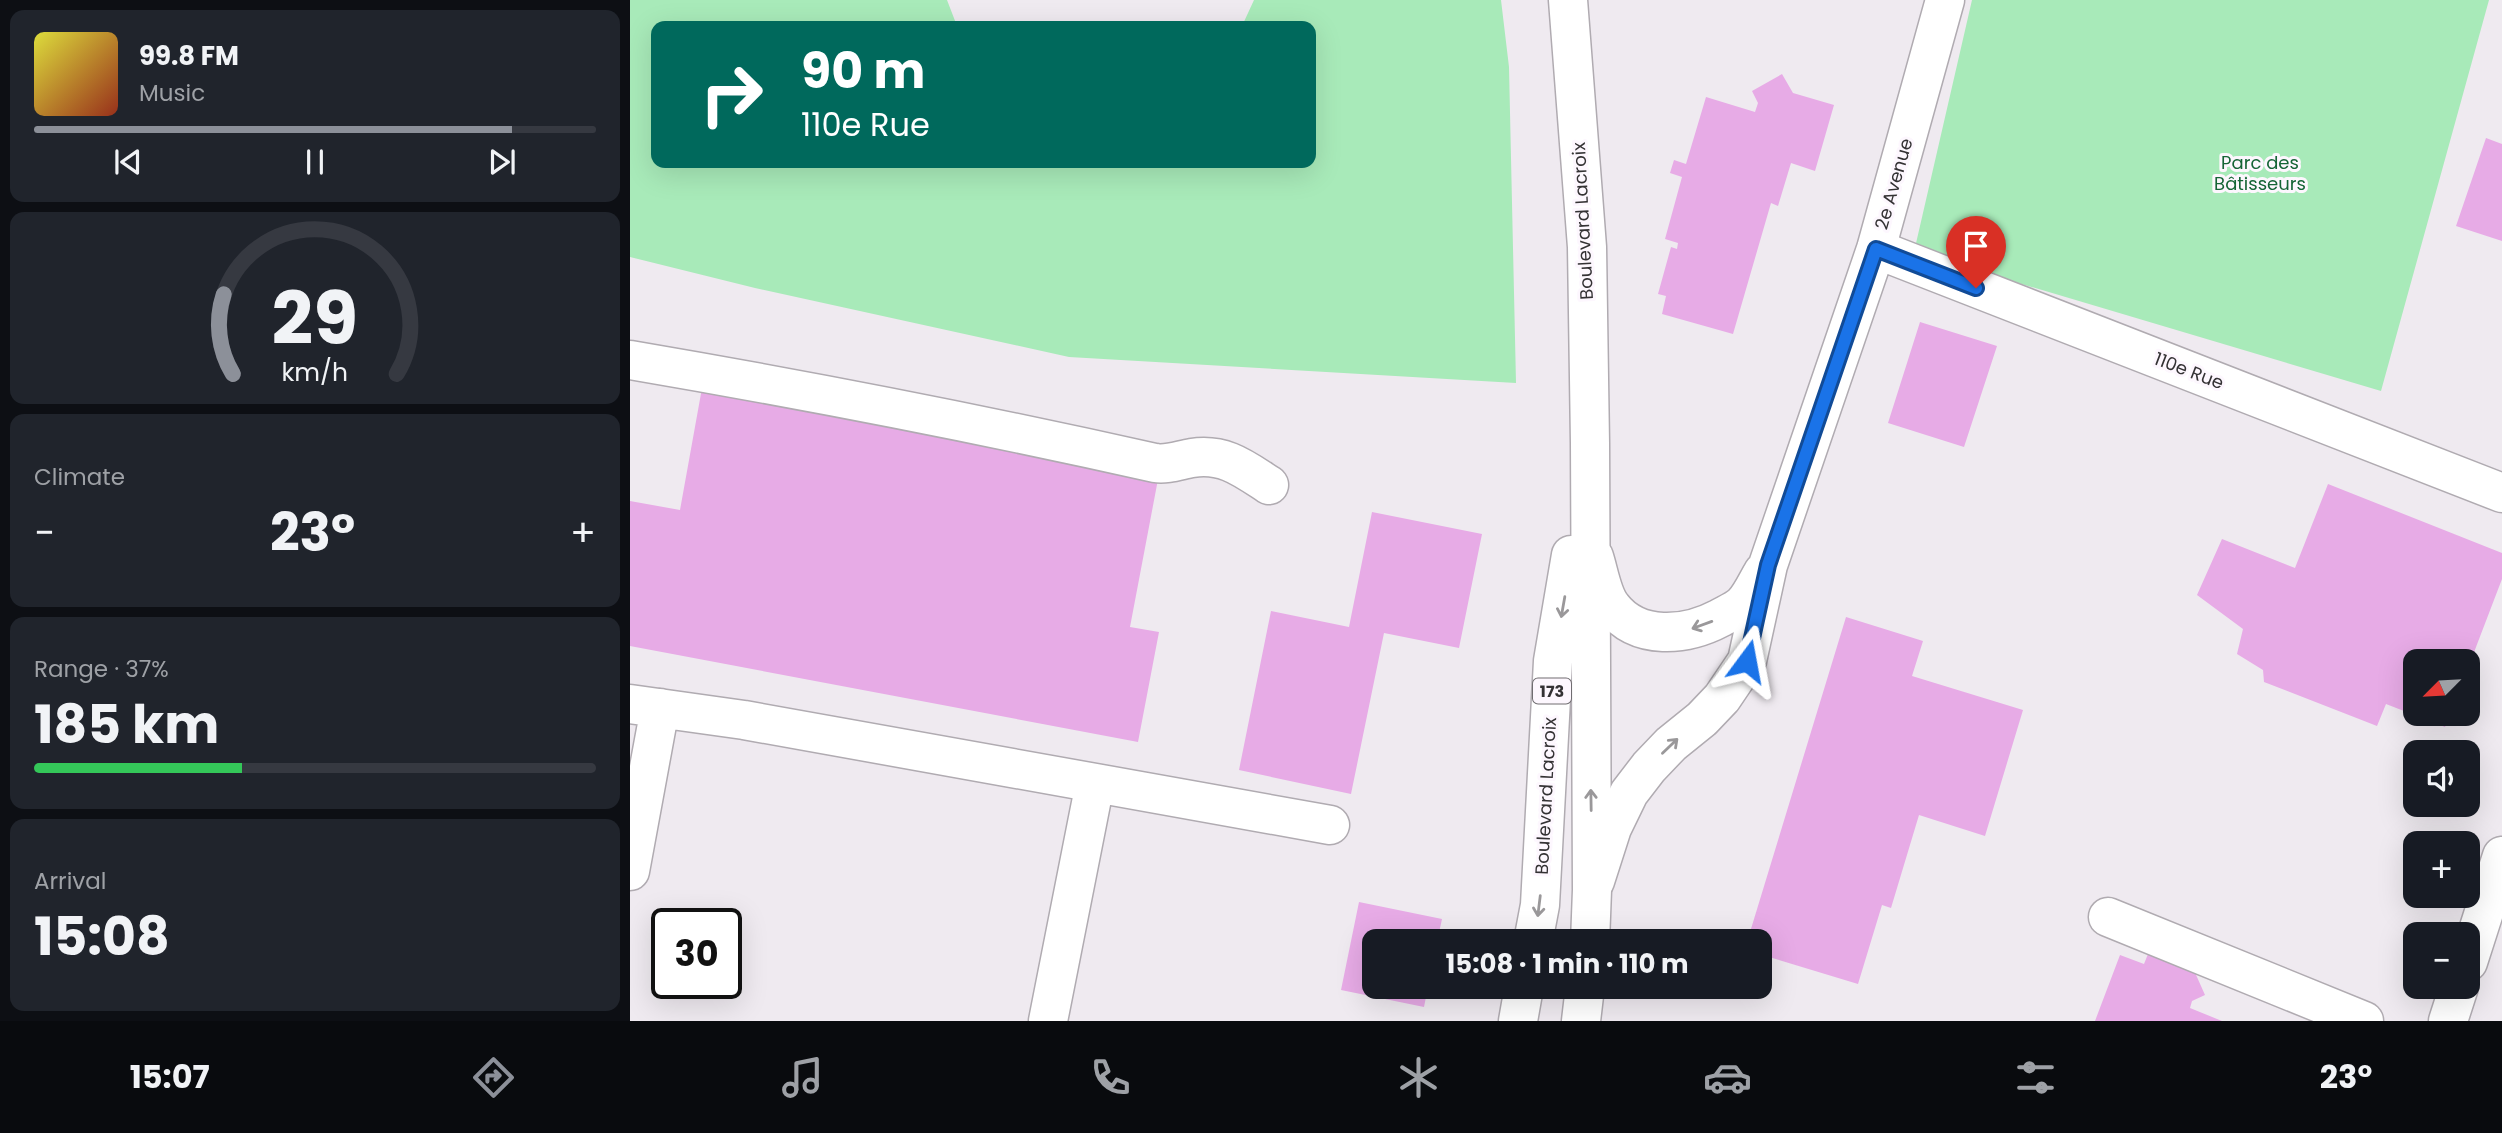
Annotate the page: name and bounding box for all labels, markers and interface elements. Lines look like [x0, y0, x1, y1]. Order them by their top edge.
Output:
text: 90 m [801, 37, 925, 105]
text: 99.8 FM [139, 38, 239, 74]
icon: right [686, 49, 777, 140]
text: Music [139, 77, 205, 109]
text: 110e Rue [801, 102, 930, 147]
street label: 2e Avenue [1869, 135, 1918, 232]
street label: Boulevard Lacroix [1566, 141, 1599, 300]
icon: previous [109, 143, 147, 181]
icon: pause [296, 143, 334, 181]
icon: next [483, 143, 521, 181]
park label: Parc des Bâtisseurs [2214, 150, 2306, 196]
pin [1946, 216, 2006, 288]
icon: arrive [1957, 227, 1995, 265]
text: 29 [272, 269, 358, 370]
street label: 110e Rue [2151, 346, 2227, 395]
text: km/h [282, 355, 348, 390]
text: Climate [34, 461, 125, 493]
text: 23° [270, 496, 355, 569]
text: − [34, 506, 55, 559]
text: + [570, 506, 596, 559]
one-way arrow [1556, 595, 1569, 617]
one-way arrow [1692, 620, 1714, 632]
position arrow [1710, 624, 1784, 698]
north arrow [2403, 649, 2480, 726]
map controls [2403, 649, 2480, 999]
text: Range · 37% [34, 653, 169, 685]
road number: 173 [1533, 678, 1571, 704]
text: 185 km [34, 688, 219, 761]
street label: Boulevard Lacroix [1529, 716, 1562, 875]
one-way arrow [1661, 737, 1678, 754]
button: sound [2403, 740, 2480, 817]
one-way arrow [1584, 789, 1598, 812]
button: + [2403, 831, 2480, 908]
text: Arrival [34, 865, 106, 897]
one-way arrow [1532, 894, 1545, 917]
text: 15:08 [34, 900, 170, 973]
speed limit sign: 30 [651, 908, 742, 999]
button: − [2403, 922, 2480, 999]
text: 15:08 · 1 min · 110 m [1445, 946, 1689, 982]
icon: directions [469, 1053, 518, 1102]
icon: music [778, 1053, 827, 1102]
icon: phone [1086, 1053, 1135, 1102]
icon: climate [1394, 1053, 1443, 1102]
icon: car [1703, 1053, 1752, 1102]
icon: filters [2011, 1053, 2060, 1102]
text: 15:07 [130, 1054, 210, 1099]
text: 23° [2320, 1054, 2372, 1099]

